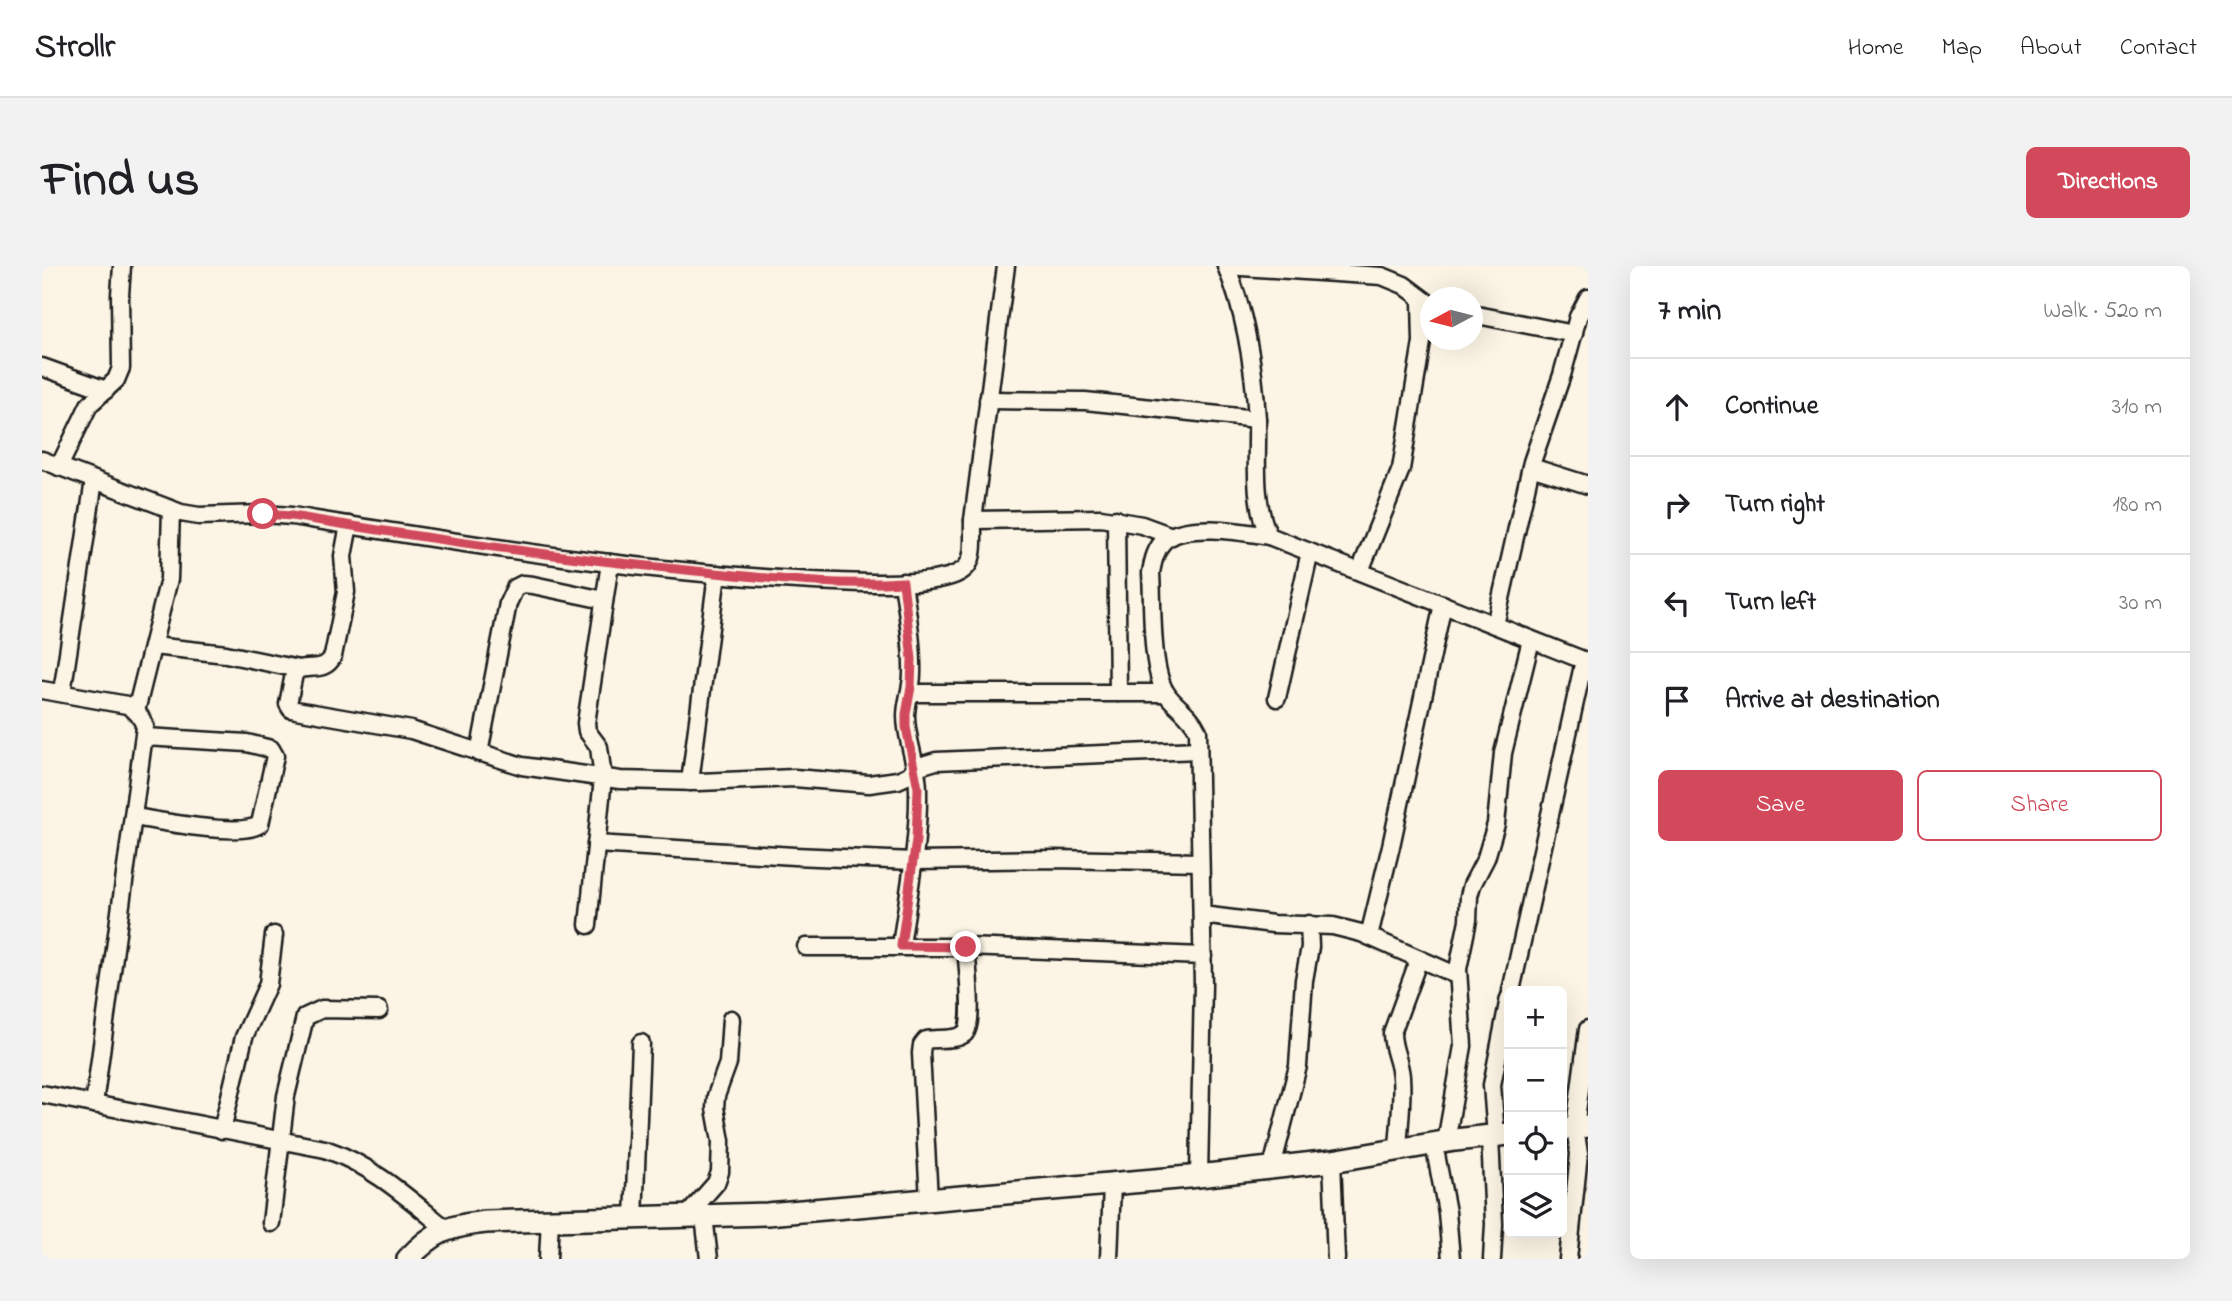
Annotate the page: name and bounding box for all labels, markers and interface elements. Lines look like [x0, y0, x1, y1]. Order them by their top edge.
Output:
text: Strollr [35, 24, 115, 72]
text: Home [1848, 31, 1904, 66]
text: Map [1942, 31, 1982, 66]
text: About [2020, 31, 2082, 66]
text: Contact [2120, 31, 2197, 66]
text: Find us [42, 146, 199, 218]
button: Directions [2026, 147, 2190, 218]
north arrow [1420, 287, 1483, 350]
text: 7 min [1658, 290, 1721, 334]
text: Walk · 520 m [2043, 295, 2162, 328]
icon: ahead [1658, 388, 1696, 426]
text: Continue [1725, 388, 1818, 426]
text: 310 m [2112, 391, 2162, 424]
icon: right [1658, 486, 1696, 524]
text: Turn right [1725, 486, 1825, 524]
text: 180 m [2113, 489, 2162, 522]
route start [247, 498, 278, 529]
icon: left [1658, 584, 1696, 622]
text: Turn left [1725, 584, 1816, 622]
text: 30 m [2119, 587, 2162, 620]
icon: arrive [1658, 682, 1696, 720]
text: Arrive at destination [1725, 682, 1940, 720]
button: Save [1658, 770, 1903, 841]
button: Share [1917, 770, 2162, 841]
route end [950, 931, 981, 962]
map controls [1504, 986, 1567, 1238]
button: + [1504, 986, 1567, 1049]
button: − [1504, 1049, 1567, 1112]
button: locate [1504, 1112, 1567, 1175]
button: layers [1504, 1175, 1567, 1238]

